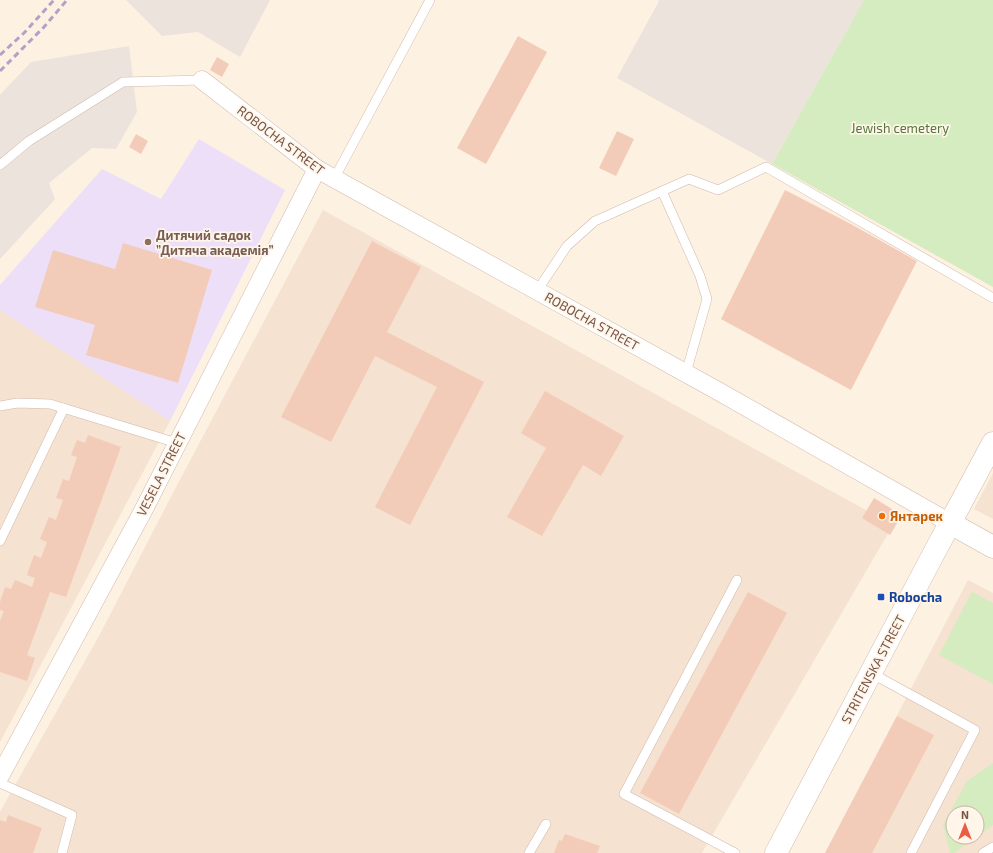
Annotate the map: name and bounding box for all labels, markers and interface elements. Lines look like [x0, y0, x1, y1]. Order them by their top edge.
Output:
street label: ROBOCHA STREET [234, 102, 328, 178]
park label: Jewish cemetery [851, 120, 949, 136]
place label: Дитячий садок ”Дитяча академія” [156, 227, 274, 258]
marker: Дитячий садок ”Дитяча академія” [143, 237, 153, 247]
street label: ROBOCHA STREET [542, 288, 642, 354]
street label: VESELA STREET [133, 429, 189, 519]
place label: Янтарек [890, 508, 943, 524]
marker: Янтарек [877, 511, 887, 521]
place label: Robocha [889, 589, 942, 605]
marker: Robocha [876, 592, 886, 602]
street label: STRITENSKA STREET [838, 611, 909, 726]
north arrow [945, 805, 985, 845]
text: N [961, 808, 969, 821]

